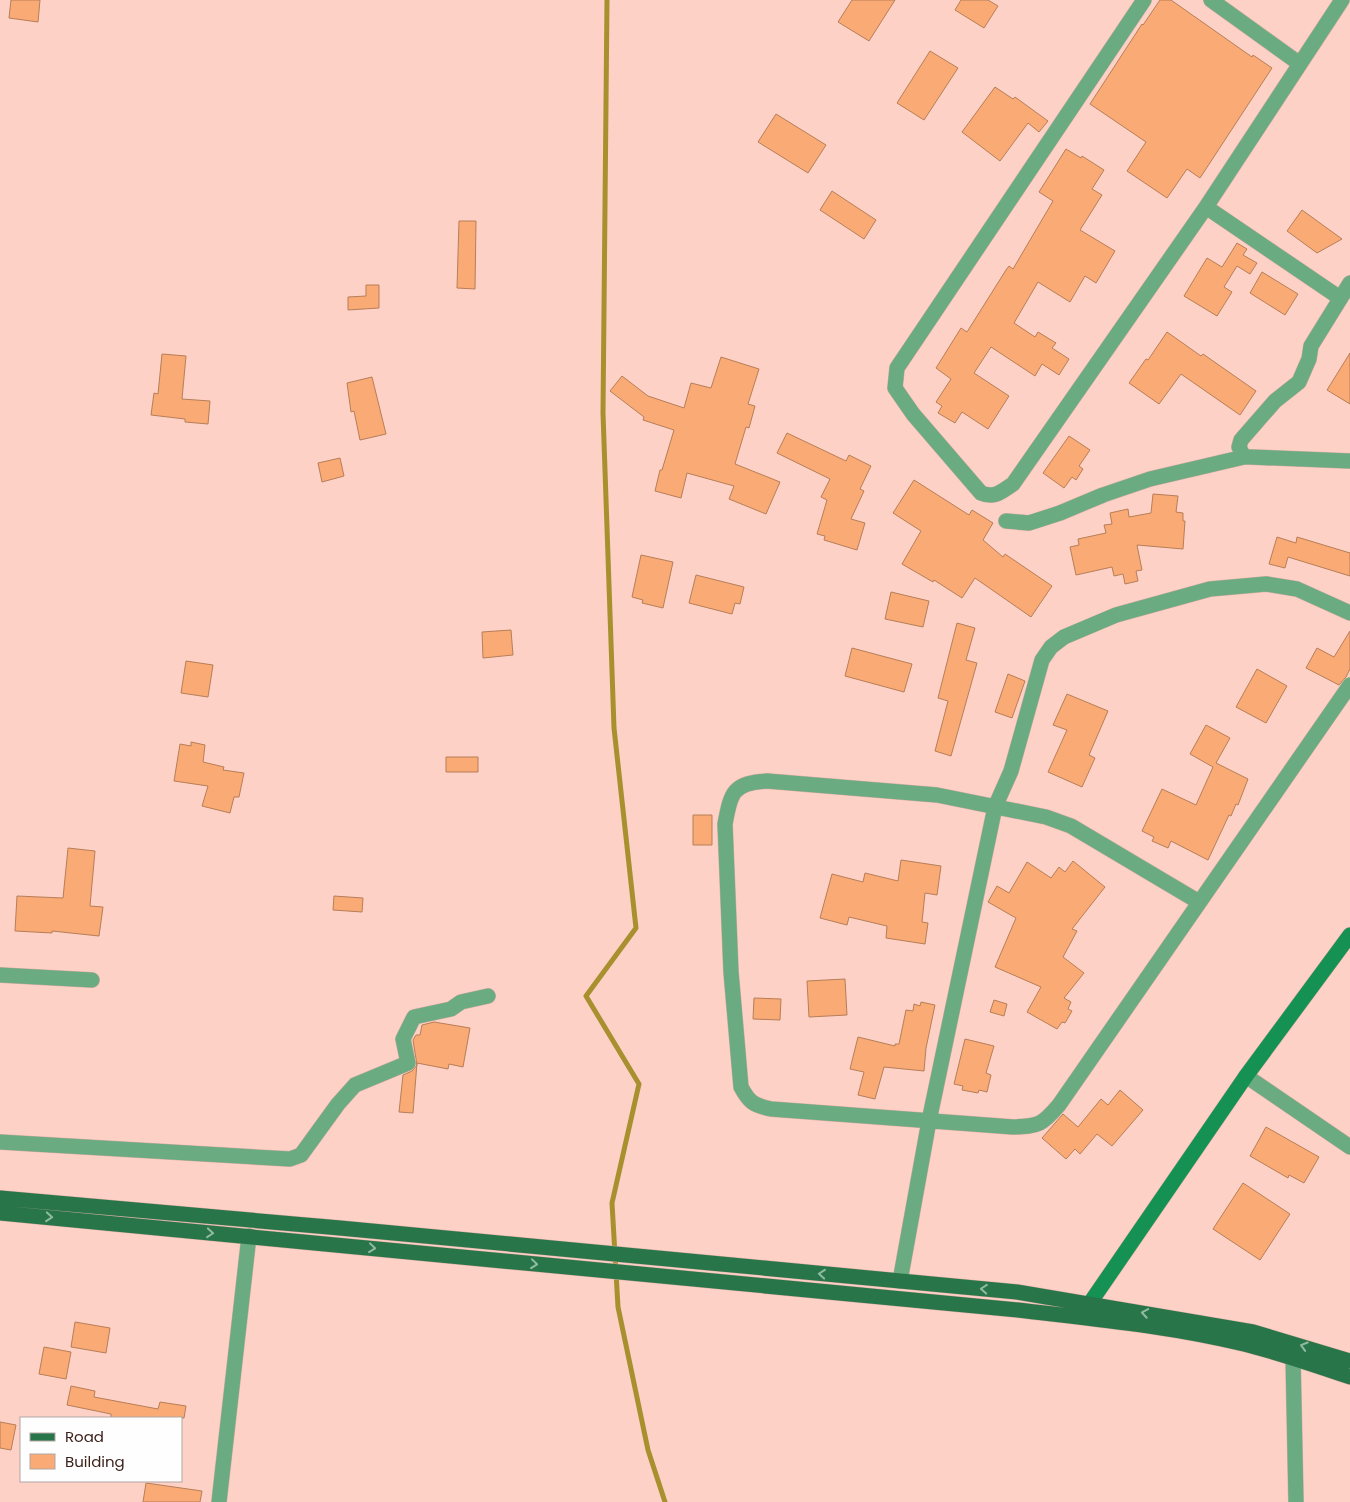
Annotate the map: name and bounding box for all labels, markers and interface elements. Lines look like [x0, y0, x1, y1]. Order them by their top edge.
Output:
one-way arrow [45, 1212, 53, 1223]
one-way arrow [207, 1227, 215, 1238]
one-way arrow [368, 1242, 376, 1253]
one-way arrow [530, 1258, 538, 1269]
one-way arrow [818, 1269, 826, 1280]
one-way arrow [980, 1284, 988, 1295]
one-way arrow [1140, 1308, 1149, 1318]
one-way arrow [1300, 1341, 1308, 1351]
legend [20, 1417, 182, 1482]
text: Road [65, 1426, 104, 1447]
text: Building [65, 1451, 125, 1472]

